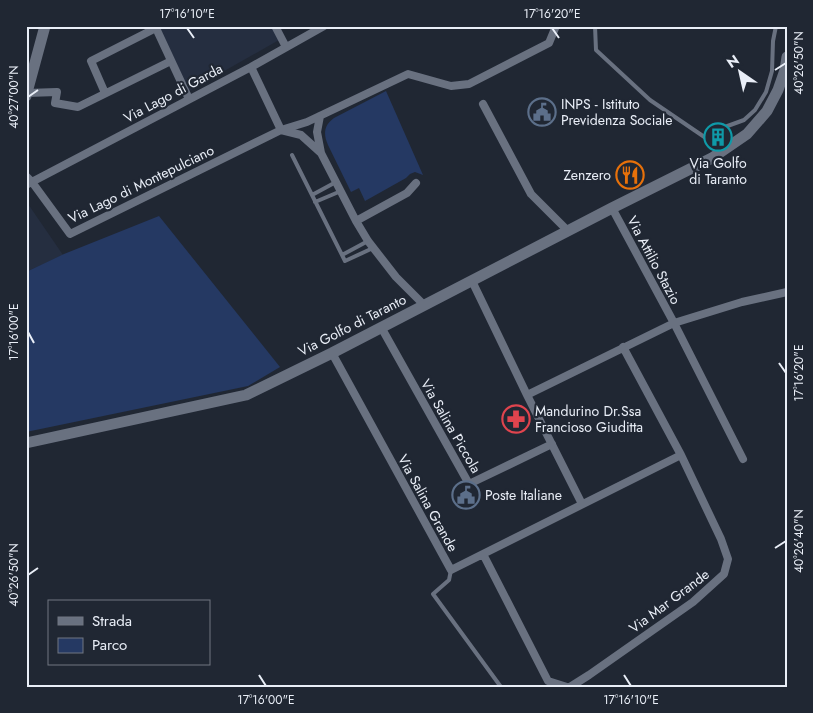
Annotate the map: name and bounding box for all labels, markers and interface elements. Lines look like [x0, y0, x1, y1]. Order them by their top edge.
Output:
text: 17°16'10"E [159, 5, 215, 23]
text: 17°16'20"E [524, 5, 580, 23]
text: 40°26'50"N [790, 31, 808, 95]
north arrow [716, 48, 766, 98]
text: N [723, 50, 743, 73]
street label: Via Lago di Garda [120, 58, 226, 128]
text: 40°27'00"N [5, 65, 23, 129]
place label: INPS - Istituto Previdenza Sociale [561, 94, 673, 130]
public building icon: INPS - Istituto Previdenza Sociale [527, 97, 557, 127]
building icon: Via Golfo di Taranto [703, 122, 733, 152]
street label: Via Lago di Montepulciano [65, 140, 218, 228]
place label: Via Golfo di Taranto [689, 153, 747, 189]
restaurant icon: Zenzero [615, 160, 645, 190]
place label: Zenzero [564, 165, 611, 185]
street label: Via Attilio Stazio [622, 212, 686, 308]
street label: Via Golfo di Taranto [294, 289, 410, 361]
text: 17°16'00"E [5, 303, 23, 361]
text: 17°16'20"E [790, 345, 808, 401]
street label: Via Salina Piccola [416, 375, 486, 477]
place label: Mandurino Dr.Ssa Francioso Giuditta [535, 401, 643, 437]
pharmacy icon: Mandurino Dr.Ssa Francioso Giuditta [501, 404, 531, 434]
street label: Via Salina Grande [393, 451, 463, 555]
public building icon: Poste Italiane [451, 480, 481, 510]
place label: Poste Italiane [485, 485, 562, 505]
text: 40°26'40"N [790, 509, 808, 573]
text: 40°26'50"N [5, 543, 23, 607]
street label: Via Mar Grande [625, 564, 713, 638]
legend [48, 600, 210, 666]
text: Strada [92, 610, 132, 632]
text: Parco [92, 634, 127, 656]
text: 17°16'00"E [237, 691, 295, 709]
text: 17°16'10"E [603, 691, 659, 709]

